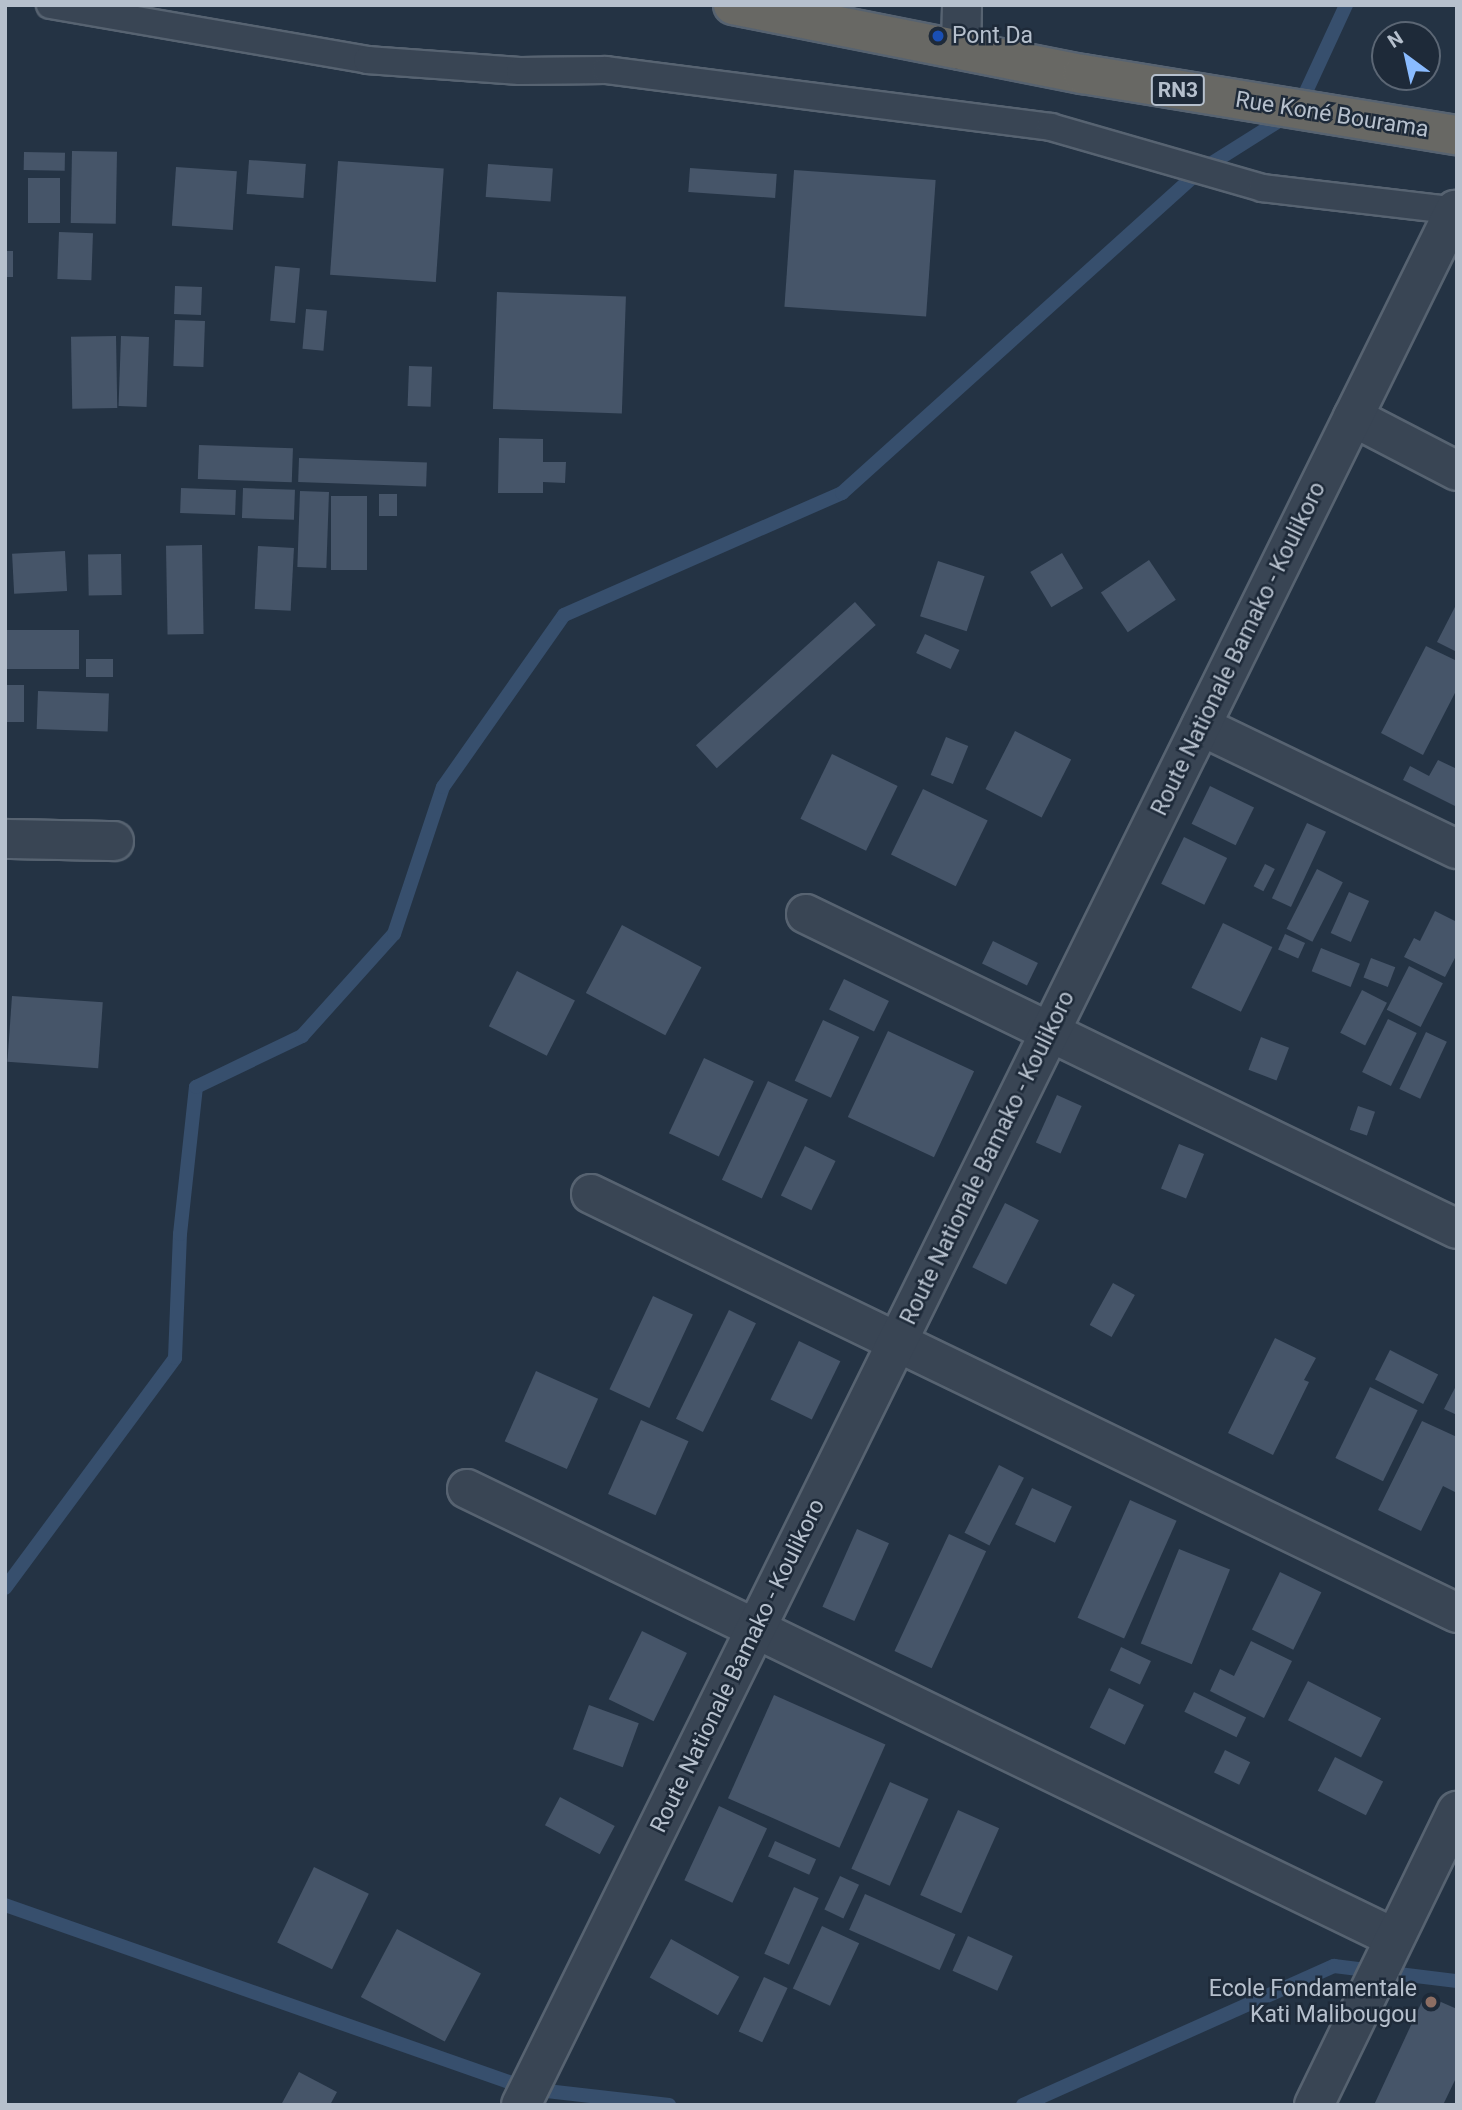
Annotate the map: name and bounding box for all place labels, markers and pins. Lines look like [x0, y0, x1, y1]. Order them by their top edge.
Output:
place label: Pont Da [952, 22, 1033, 50]
marker: Pont Da [930, 28, 946, 44]
place label: Ecole Fondamentale Kati Malibougou [1209, 1975, 1417, 2029]
marker: Ecole Fondamentale Kati Malibougou [1423, 1994, 1439, 2010]

